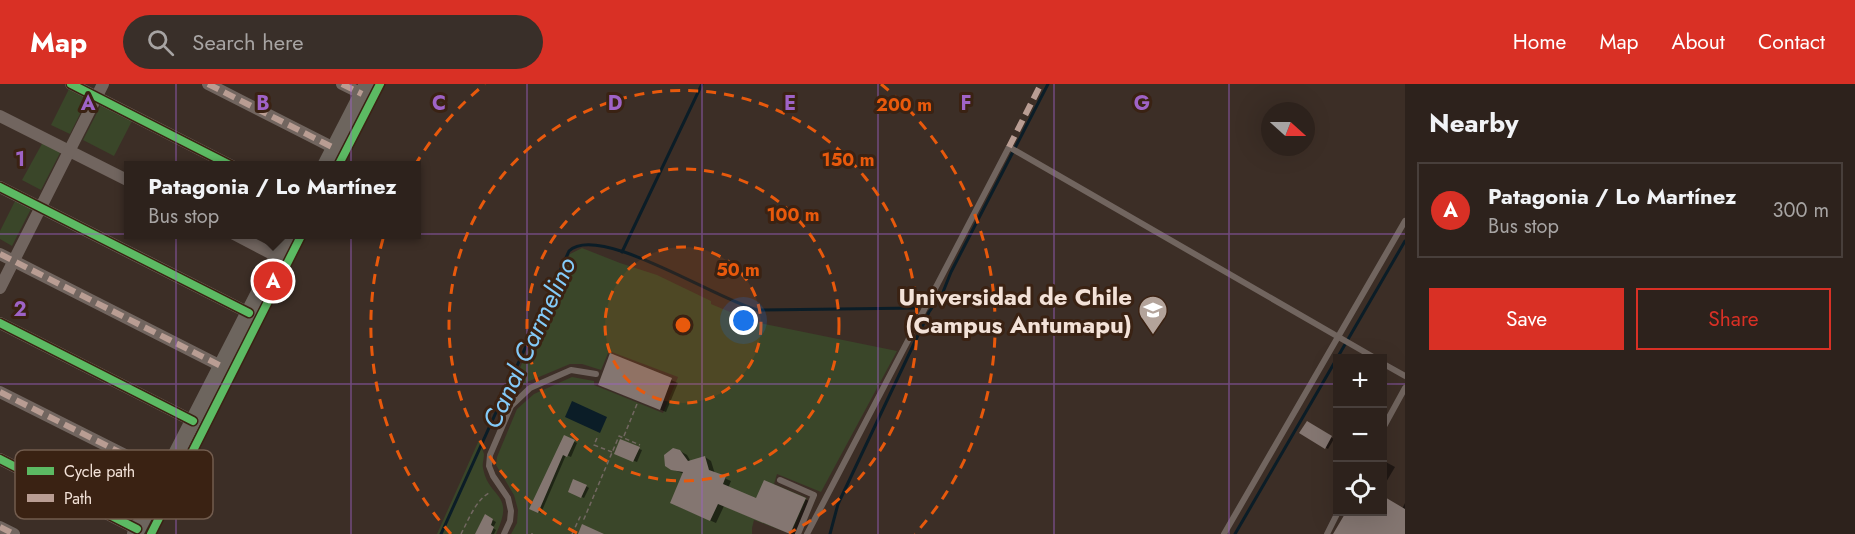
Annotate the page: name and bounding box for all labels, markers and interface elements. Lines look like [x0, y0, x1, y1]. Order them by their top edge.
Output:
search box [123, 15, 543, 69]
text: Map [30, 22, 87, 63]
icon: search [144, 26, 177, 59]
text: Search here [192, 26, 304, 58]
text: Home [1513, 27, 1566, 57]
text: Map [1599, 27, 1639, 57]
text: About [1672, 27, 1725, 57]
text: Contact [1758, 27, 1825, 57]
text: A [80, 89, 96, 118]
text: B [256, 89, 270, 118]
text: C [432, 89, 446, 118]
text: D [608, 89, 622, 118]
text: E [784, 89, 796, 118]
text: F [960, 89, 972, 118]
text: G [1134, 89, 1150, 118]
text: 200 m [876, 92, 932, 118]
north arrow [1261, 102, 1315, 156]
text: Nearby [1429, 104, 1518, 142]
text: 1 [15, 145, 25, 174]
text: 150 m [822, 147, 874, 173]
popup [124, 161, 421, 239]
text: Patagonia / Lo Martínez [148, 170, 397, 202]
text: Patagonia / Lo Martínez [1488, 180, 1737, 212]
text: A [1443, 196, 1458, 225]
text: 300 m [1772, 196, 1829, 225]
text: Bus stop [148, 202, 219, 231]
text: 100 m [766, 202, 820, 228]
text: Bus stop [1488, 212, 1559, 241]
water label: Canal Carmelino [473, 251, 585, 435]
text: 50 m [716, 257, 760, 283]
pin: A [254, 258, 292, 304]
place label: Universidad de Chile (Campus Antumapu) [898, 279, 1132, 342]
button: Save [1429, 288, 1624, 350]
button: Share [1636, 288, 1831, 350]
school or university icon: Universidad de Chile (Campus Antumapu) [1137, 294, 1169, 336]
text: 2 [13, 295, 27, 324]
your location [729, 306, 758, 335]
centre of rings [673, 315, 693, 335]
map controls [1333, 354, 1387, 516]
button: + [1333, 354, 1387, 408]
button: − [1333, 408, 1387, 462]
legend [15, 450, 213, 519]
text: Cycle path [64, 460, 135, 483]
button: locate [1333, 462, 1387, 516]
text: Path [64, 487, 92, 510]

